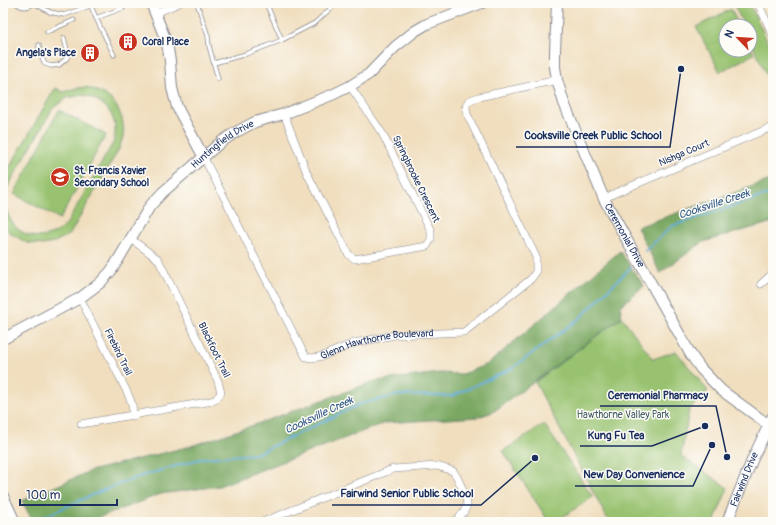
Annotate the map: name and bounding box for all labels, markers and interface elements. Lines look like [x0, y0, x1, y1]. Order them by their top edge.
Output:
north arrow [718, 18, 758, 58]
text: N [722, 27, 737, 40]
building icon: Coral Place [117, 31, 139, 53]
place label: Coral Place [142, 36, 190, 48]
building icon: Angela's Place [79, 42, 101, 64]
place label: Angela's Place [16, 47, 77, 59]
street label: Huntingfield Drive [189, 118, 256, 171]
callout: Cooksville Creek Public School [516, 124, 670, 147]
text: Cooksville Creek Public School [524, 129, 662, 142]
street label: Springbrooke Crescent [390, 134, 443, 225]
street label: Nishga Court [657, 137, 712, 169]
place label: St. Francis Xavier Secondary School [74, 165, 149, 189]
school or university icon: St. Francis Xavier Secondary School [49, 166, 71, 188]
water label: Cooksville Creek [677, 186, 753, 222]
street label: Ceremonial Drive [602, 201, 647, 270]
street label: Blackfoot Trail [195, 320, 233, 380]
street label: Firebird Trail [101, 327, 135, 377]
street label: Glenn Hawthorne Boulevard [319, 327, 434, 362]
callout: Ceremonial Pharmacy [600, 383, 716, 406]
text: Ceremonial Pharmacy [608, 389, 709, 402]
water label: Cooksville Creek [283, 393, 357, 437]
park label: Hawthorne Valley Park [577, 409, 670, 421]
callout: Kung Fu Tea [580, 423, 652, 446]
text: Kung Fu Tea [588, 429, 644, 442]
street label: Fairwind Drive [728, 450, 761, 509]
callout: New Day Convenience [575, 463, 693, 486]
text: New Day Convenience [583, 468, 685, 481]
scale bar [20, 481, 117, 507]
callout: Fairwind Senior Public School [332, 482, 481, 505]
text: Fairwind Senior Public School [340, 487, 474, 500]
text: 100 m [26, 488, 61, 503]

